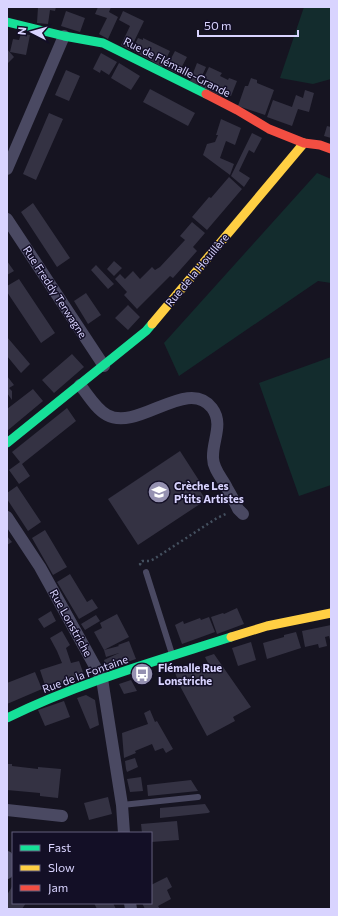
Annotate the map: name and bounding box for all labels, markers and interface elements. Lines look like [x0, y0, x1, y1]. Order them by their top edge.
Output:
north arrow [12, 12, 52, 52]
scale bar [198, 12, 298, 38]
text: 50 m [204, 18, 232, 32]
text: N [15, 26, 28, 36]
street label: Rue de Flémalle-Grande [121, 34, 233, 99]
street label: Rue de la Houillère [162, 230, 231, 309]
street label: Rue Freddy Terwagne [21, 243, 90, 340]
school or university icon: Crèche Les P'tits Artistes [146, 479, 172, 505]
place label: Crèche Les P'tits Artistes [174, 479, 244, 505]
street label: Rue Lonstriche [48, 587, 95, 659]
street label: Rue de la Fontaine [40, 652, 130, 695]
bus stop icon: Flémalle Rue Lonstriche [129, 661, 155, 687]
place label: Flémalle Rue Lonstriche [158, 661, 222, 687]
legend [12, 832, 152, 904]
text: Fast [48, 840, 71, 854]
text: Slow [48, 860, 75, 874]
text: Jam [48, 880, 68, 895]

